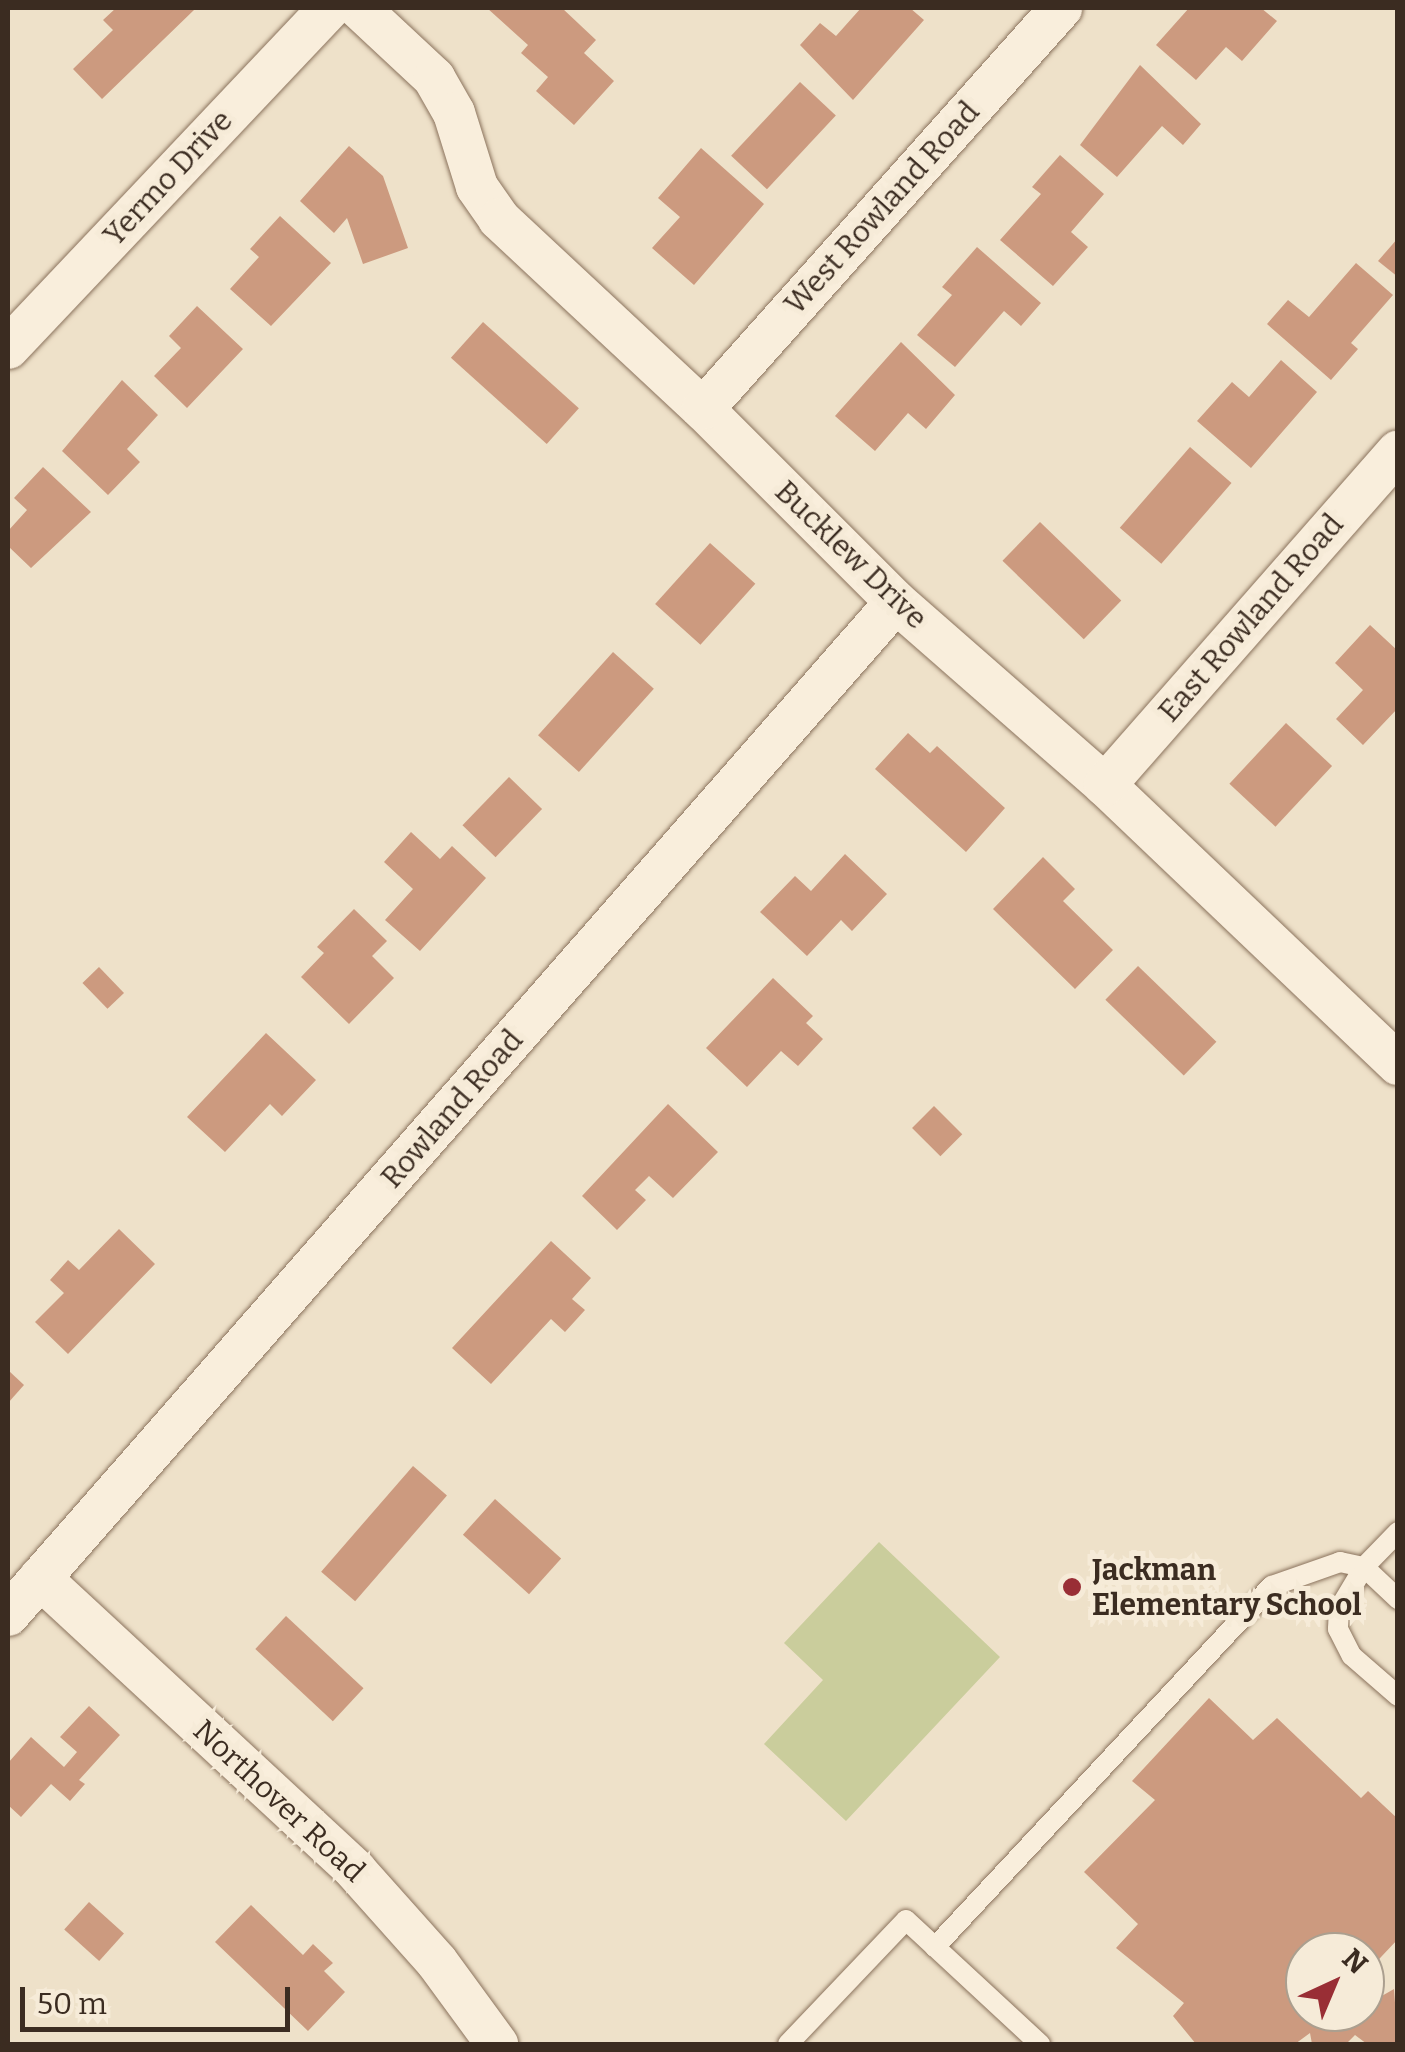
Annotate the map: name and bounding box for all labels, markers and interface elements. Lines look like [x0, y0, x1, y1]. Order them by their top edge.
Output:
street label: West Rowland Road [777, 94, 987, 322]
street label: Yermo Drive [96, 103, 240, 253]
street label: Bucklew Drive [768, 474, 934, 636]
street label: East Rowland Road [1151, 507, 1351, 729]
street label: Rowland Road [374, 1023, 530, 1195]
place label: Jackman Elementary School [1092, 1552, 1362, 1622]
marker: Jackman Elementary School [1061, 1576, 1083, 1598]
street label: Northover Road [186, 1712, 372, 1890]
north arrow [1285, 1932, 1385, 2032]
text: N [1336, 1942, 1374, 1981]
scale bar [25, 1967, 295, 2029]
text: 50 m [37, 1986, 107, 2022]

